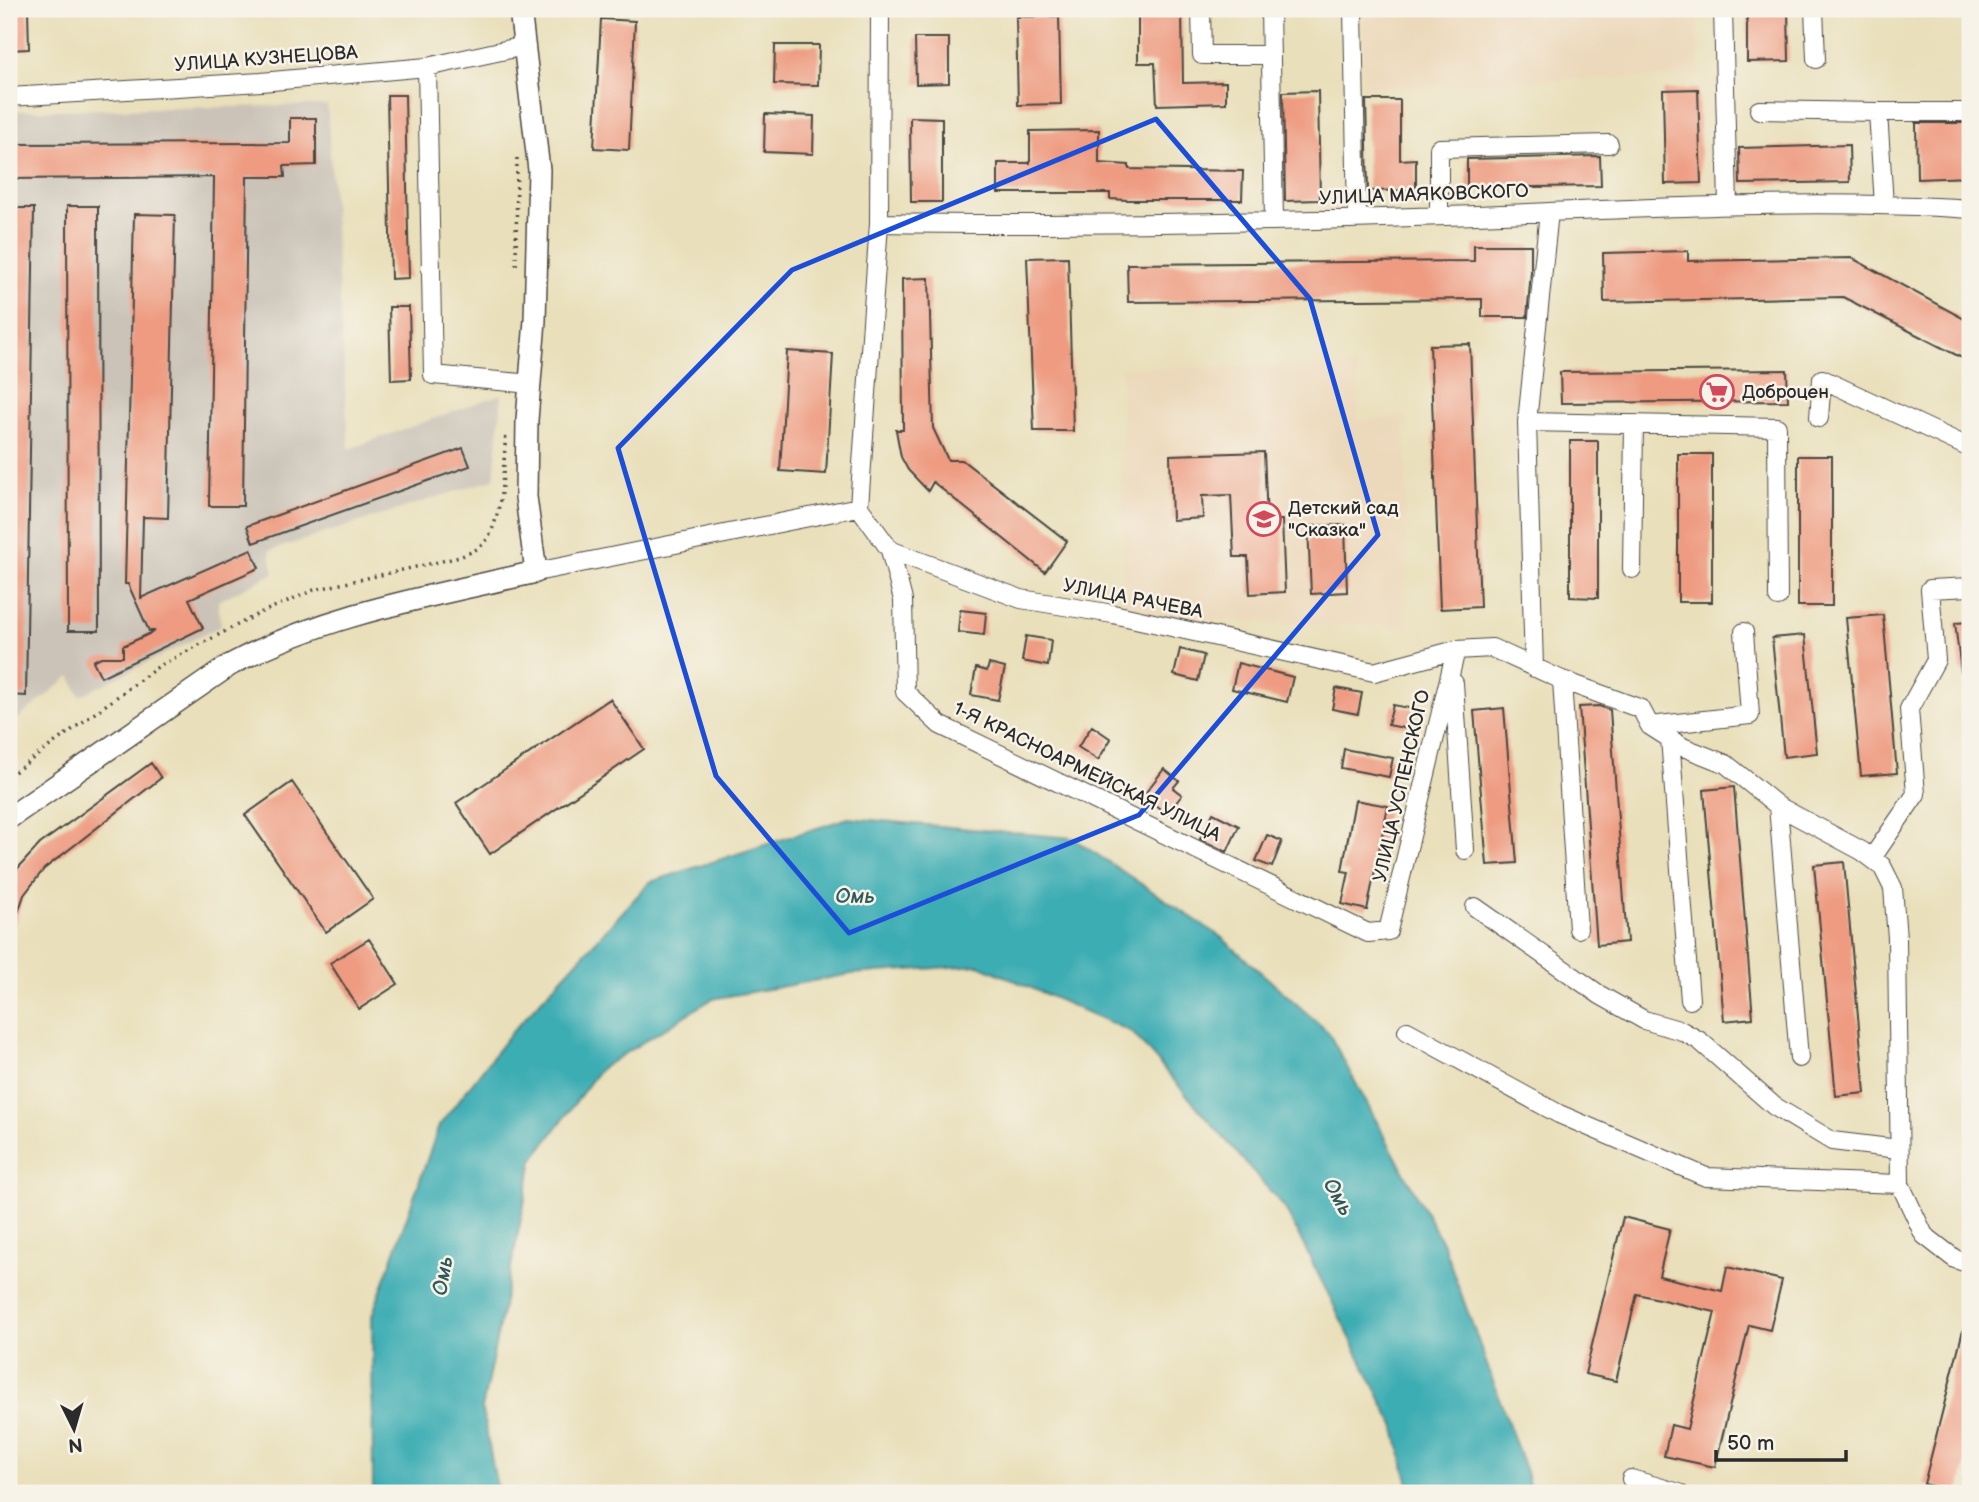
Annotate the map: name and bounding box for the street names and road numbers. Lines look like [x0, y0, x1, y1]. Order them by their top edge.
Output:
street label: УЛИЦА КУЗНЕЦОВА [174, 41, 359, 77]
street label: УЛИЦА МАЯКОВСКОГО [1319, 180, 1530, 210]
street label: УЛИЦА РАЧЕВА [1061, 574, 1205, 624]
street label: УЛИЦА УСПЕНСКОГО [1369, 687, 1435, 884]
street label: 1-Я КРАСНОАРМЕЙСКАЯ УЛИЦА [950, 697, 1225, 847]

